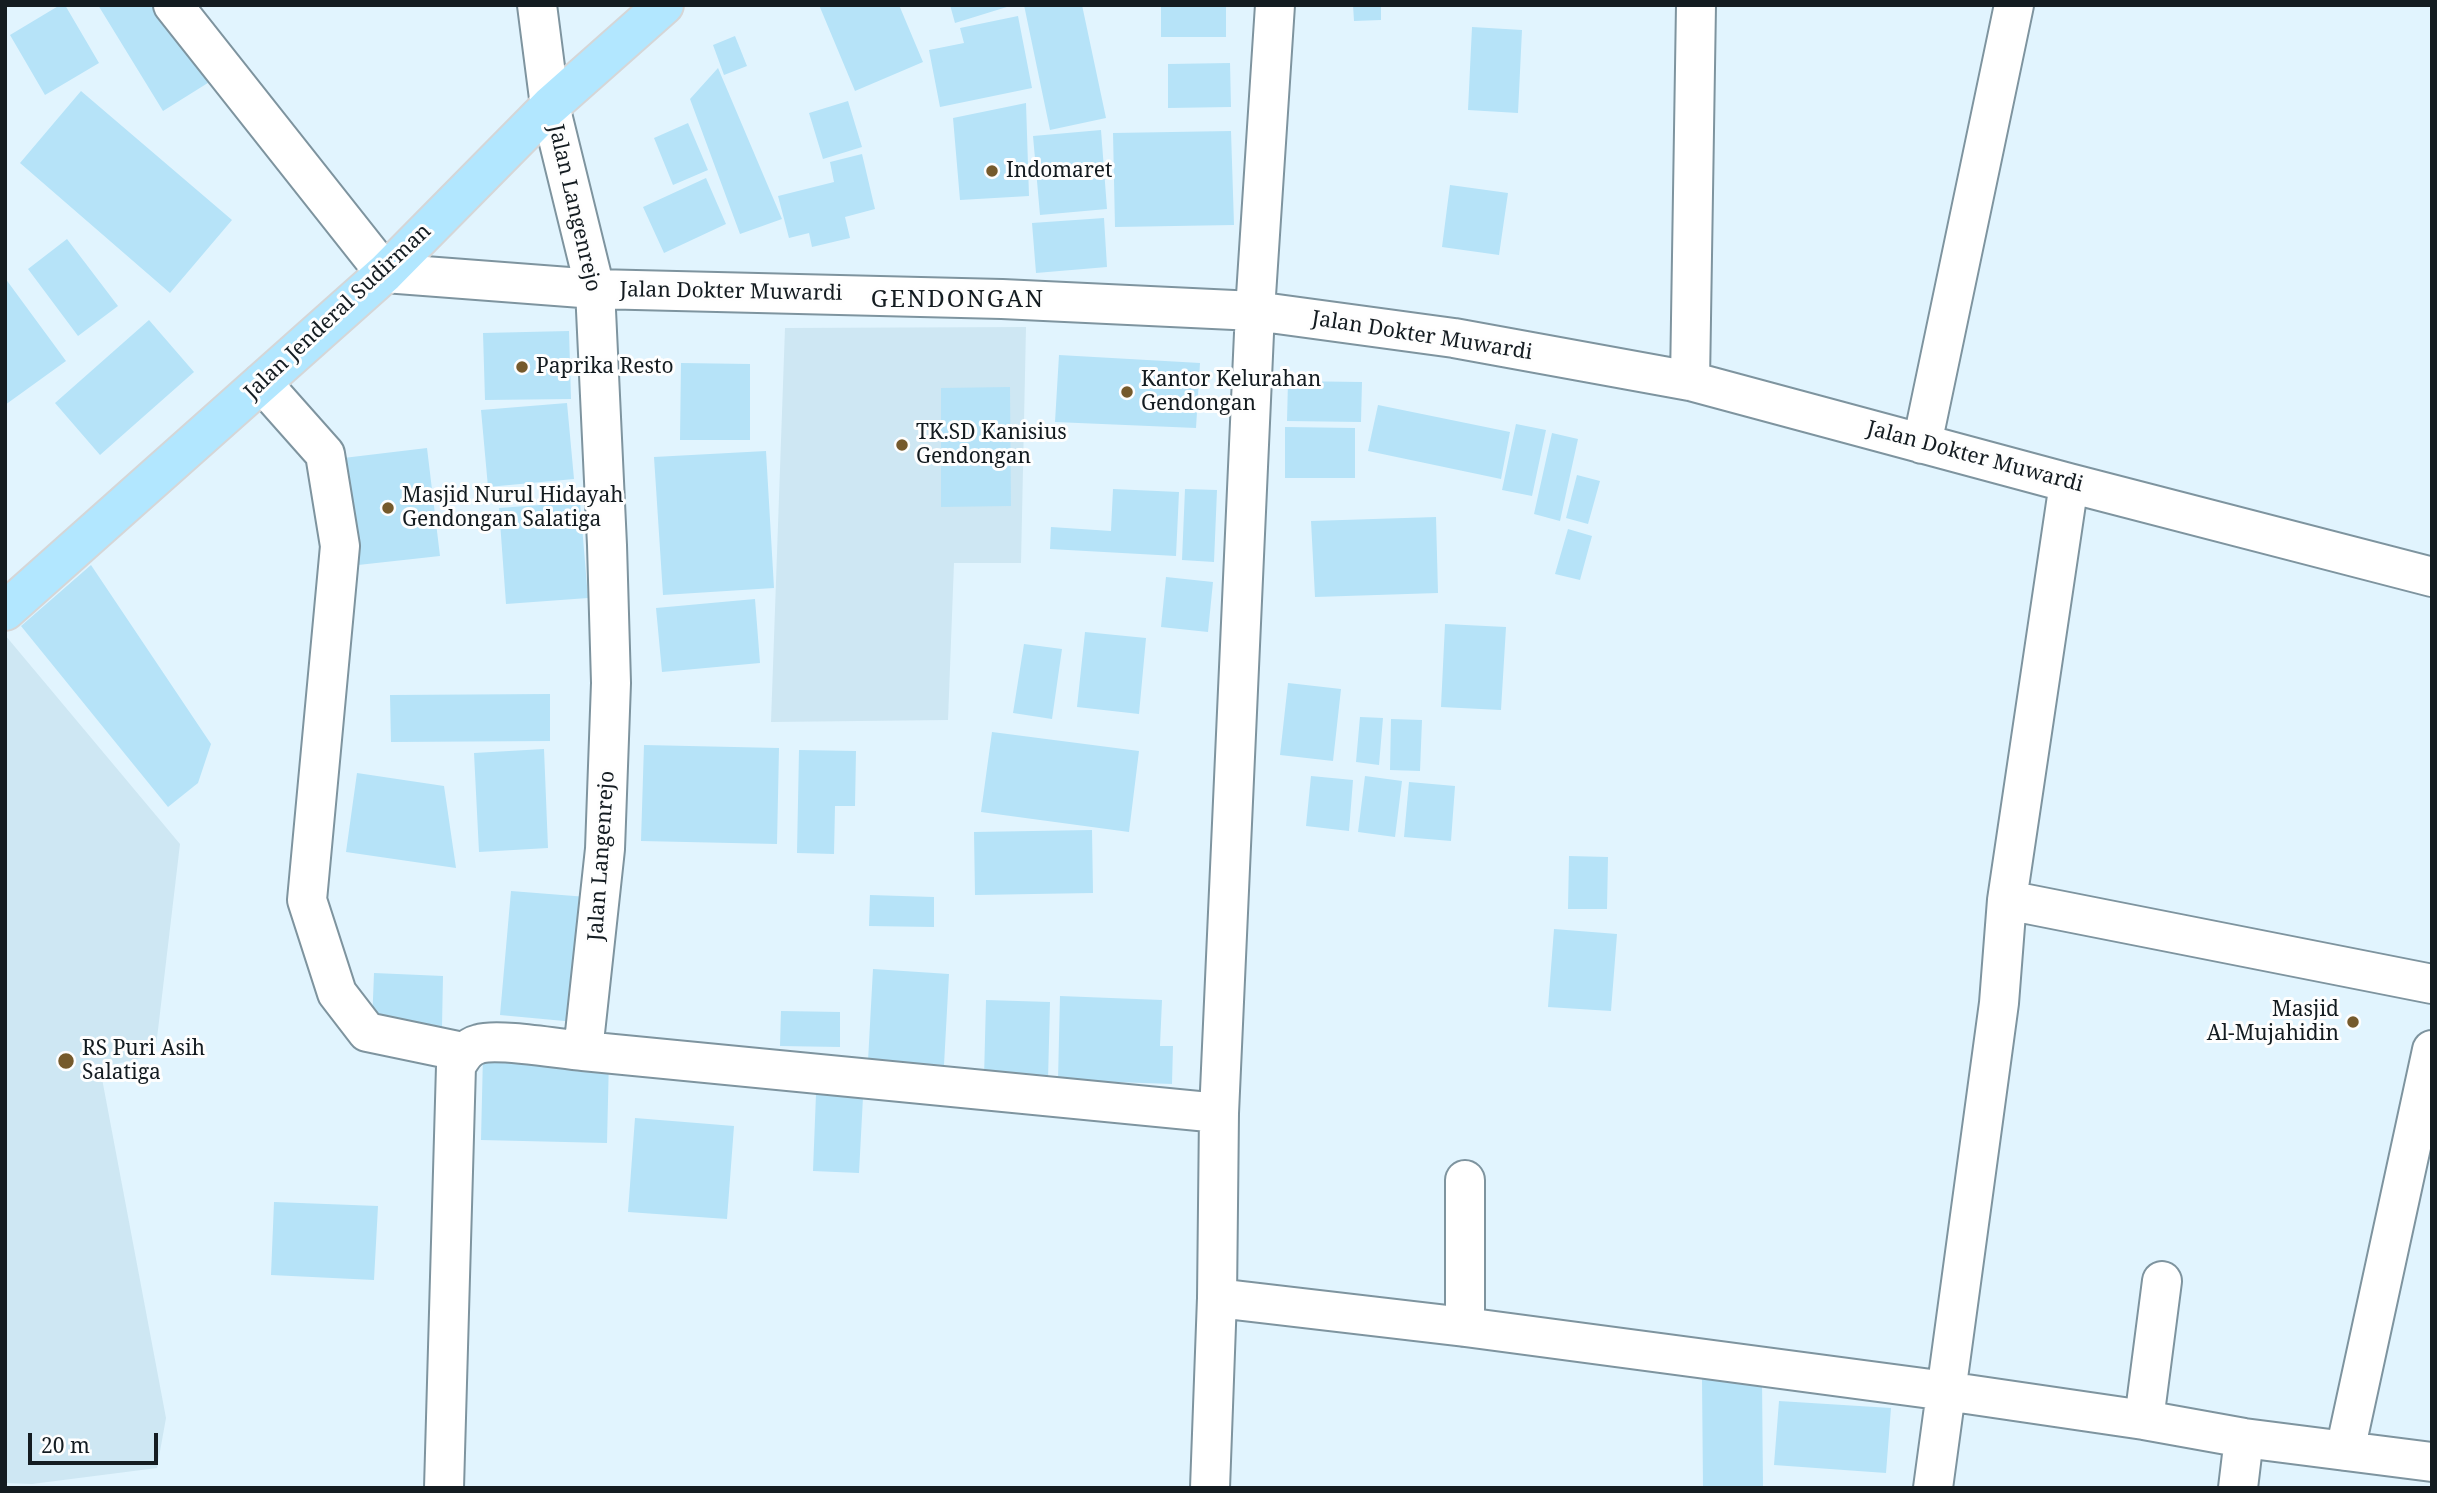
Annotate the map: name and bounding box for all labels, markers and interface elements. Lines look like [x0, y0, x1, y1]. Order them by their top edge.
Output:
street label: Jalan Langenrejo [543, 122, 605, 294]
place label: Indomaret [1006, 158, 1112, 184]
marker: Indomaret [984, 163, 1000, 179]
street label: Jalan Jenderal Sudirman [240, 219, 436, 405]
street label: Jalan Dokter Muwardi [619, 277, 843, 307]
district label: GENDONGAN [872, 286, 1044, 314]
street label: Jalan Dokter Muwardi [1310, 306, 1534, 366]
place label: Paprika Resto [536, 354, 674, 380]
marker: Paprika Resto [514, 359, 530, 375]
place label: Kantor Kelurahan Gendongan [1141, 367, 1321, 417]
marker: Kantor Kelurahan Gendongan [1119, 384, 1135, 400]
street label: Jalan Dokter Muwardi [1864, 416, 2086, 498]
place label: TK.SD Kanisius Gendongan [916, 420, 1067, 470]
marker: TK.SD Kanisius Gendongan [894, 437, 910, 453]
place label: Masjid Nurul Hidayah Gendongan Salatiga [402, 483, 624, 533]
marker: Masjid Nurul Hidayah Gendongan Salatiga [380, 500, 396, 516]
street label: Jalan Langenrejo [583, 770, 621, 942]
place label: Masjid Al-Mujahidin [2207, 997, 2339, 1047]
marker: Masjid Al-Mujahidin [2345, 1014, 2361, 1030]
place label: RS Puri Asih Salatiga [82, 1036, 205, 1086]
marker: RS Puri Asih Salatiga [56, 1051, 76, 1071]
scale bar [32, 1420, 161, 1464]
text: 20 m [41, 1431, 90, 1459]

